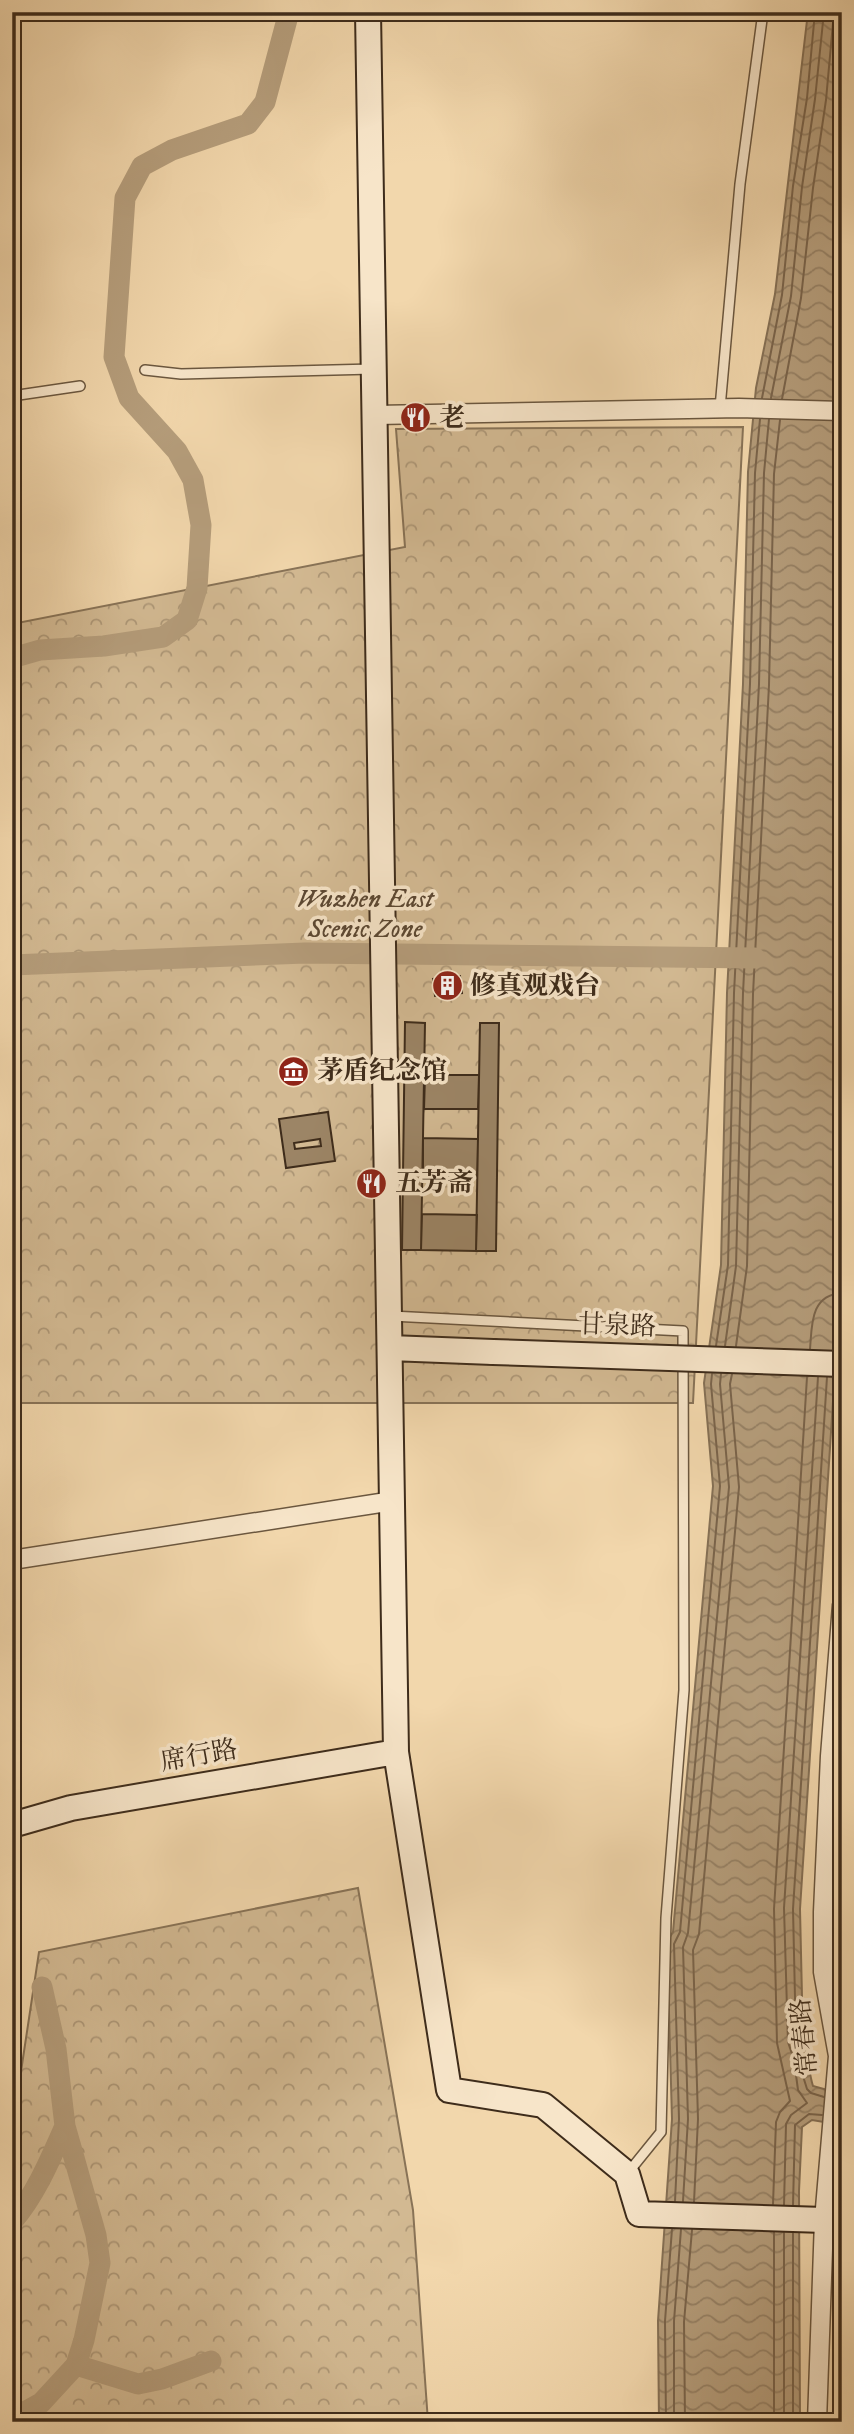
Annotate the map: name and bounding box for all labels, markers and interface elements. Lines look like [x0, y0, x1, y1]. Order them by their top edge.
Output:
restaurant icon: 老 [399, 401, 433, 435]
place label: 老 [439, 402, 465, 435]
park label: Wuzhen East Scenic Zone [297, 883, 436, 946]
building icon: 修真观戏台 [430, 969, 464, 1003]
place label: 修真观戏台 [470, 970, 600, 1003]
museum icon: 茅盾纪念馆 [277, 1054, 311, 1088]
place label: 茅盾纪念馆 [317, 1055, 447, 1088]
restaurant icon: 五芳斋 [355, 1166, 389, 1200]
place label: 五芳斋 [395, 1167, 473, 1200]
street label: 甘泉路 [577, 1308, 657, 1344]
street label: 席行路 [158, 1733, 240, 1779]
street label: 常春路 [785, 1996, 825, 2078]

